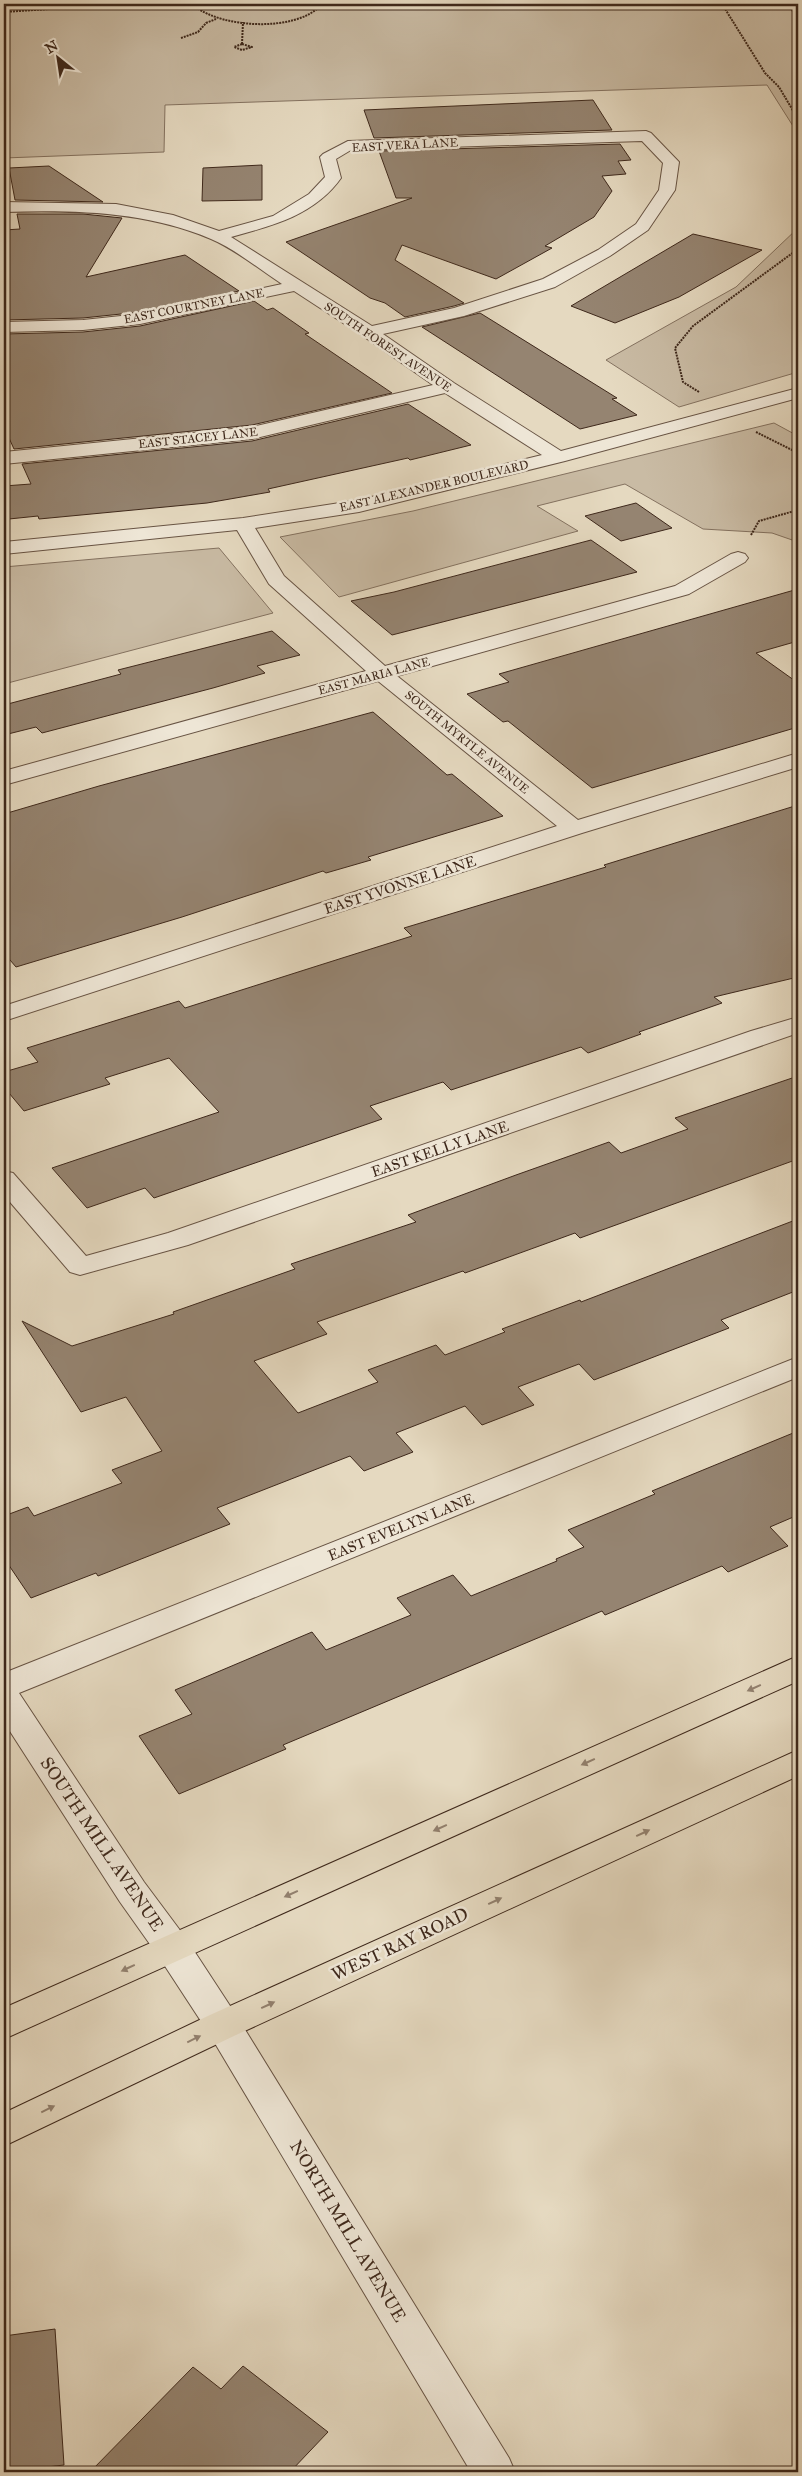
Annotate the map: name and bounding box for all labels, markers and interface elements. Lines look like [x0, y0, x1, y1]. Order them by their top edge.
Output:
north arrow [32, 32, 82, 82]
text: N [42, 37, 61, 58]
street label: EAST VERA LANE [351, 135, 459, 155]
street label: EAST COURTNEY LANE [123, 285, 266, 326]
street label: SOUTH FOREST AVENUE [322, 299, 455, 395]
street label: EAST STACEY LANE [138, 425, 259, 451]
street label: EAST ALEXANDER BOULEVARD [338, 457, 530, 515]
street label: EAST MARIA LANE [317, 654, 432, 698]
street label: SOUTH MYRTLE AVENUE [402, 688, 532, 797]
street label: EAST YVONNE LANE [322, 852, 478, 918]
street label: EAST KELLY LANE [369, 1117, 511, 1181]
street label: EAST EVELYN LANE [325, 1489, 477, 1565]
one-way arrow [747, 1684, 761, 1692]
street label: SOUTH MILL AVENUE [36, 1753, 169, 1935]
one-way arrow [581, 1758, 595, 1766]
one-way arrow [433, 1825, 447, 1833]
one-way arrow [635, 1829, 650, 1838]
one-way arrow [284, 1891, 298, 1899]
one-way arrow [488, 1897, 502, 1905]
street label: WEST RAY ROAD [328, 1903, 472, 1985]
one-way arrow [121, 1964, 135, 1972]
one-way arrow [260, 2001, 275, 2009]
one-way arrow [187, 2035, 201, 2043]
one-way arrow [41, 2105, 55, 2113]
street label: NORTH MILL AVENUE [285, 2136, 411, 2326]

